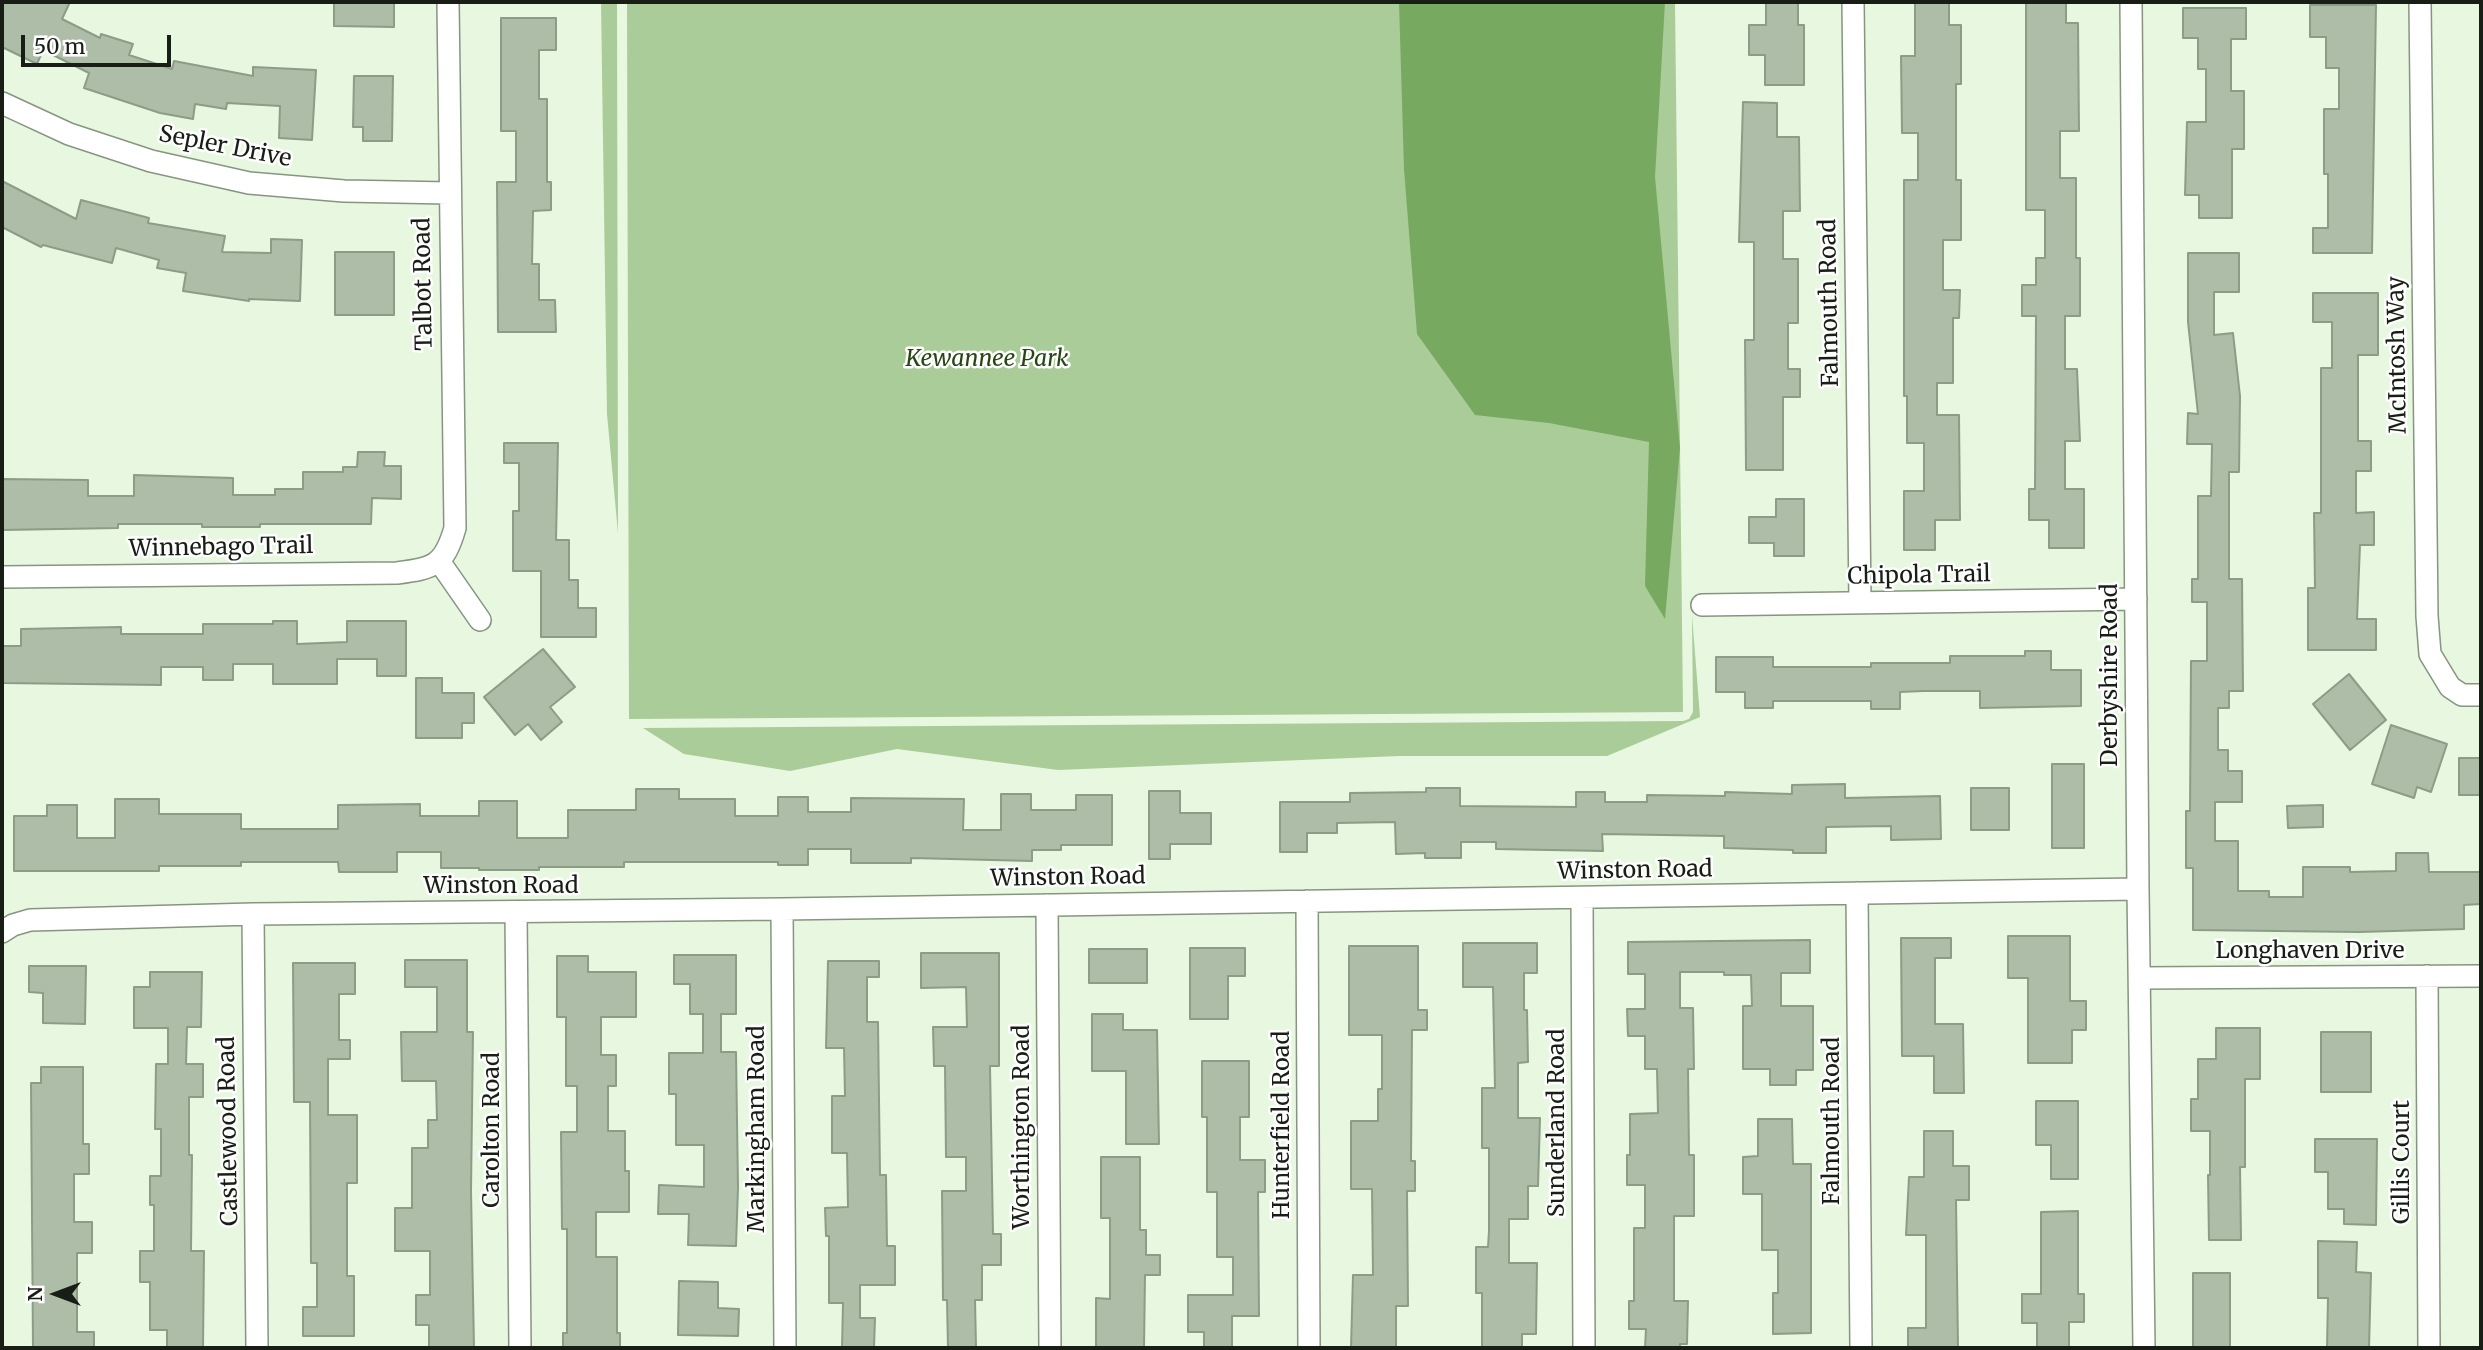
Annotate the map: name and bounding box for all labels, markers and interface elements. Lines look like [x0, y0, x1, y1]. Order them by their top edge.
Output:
scale bar [24, 21, 175, 65]
text: 50 m [34, 33, 85, 60]
street label: Sepler Drive [156, 121, 294, 173]
street label: Talbot Road [409, 217, 439, 351]
street label: Falmouth Road [1815, 219, 1845, 387]
street label: McIntosh Way [2383, 276, 2413, 434]
park label: Kewannee Park [905, 345, 1069, 373]
street label: Winnebago Trail [129, 533, 313, 563]
street label: Chipola Trail [1847, 561, 1991, 591]
street label: Derbyshire Road [2096, 583, 2124, 767]
street label: Winston Road [1557, 856, 1713, 886]
street label: Winston Road [990, 863, 1146, 893]
street label: Winston Road [423, 872, 579, 900]
street label: Longhaven Drive [2215, 937, 2405, 965]
street label: Markingham Road [743, 1025, 771, 1233]
street label: Worthington Road [1008, 1025, 1036, 1229]
street label: Sunderland Road [1543, 1029, 1571, 1217]
street label: Hunterfield Road [1268, 1031, 1296, 1219]
street label: Castlewood Road [214, 1036, 244, 1226]
street label: Falmouth Road [1818, 1037, 1846, 1205]
street label: Carolton Road [478, 1052, 506, 1208]
street label: Gillis Court [2388, 1100, 2416, 1224]
north arrow [21, 1259, 91, 1329]
text: N [23, 1287, 47, 1302]

